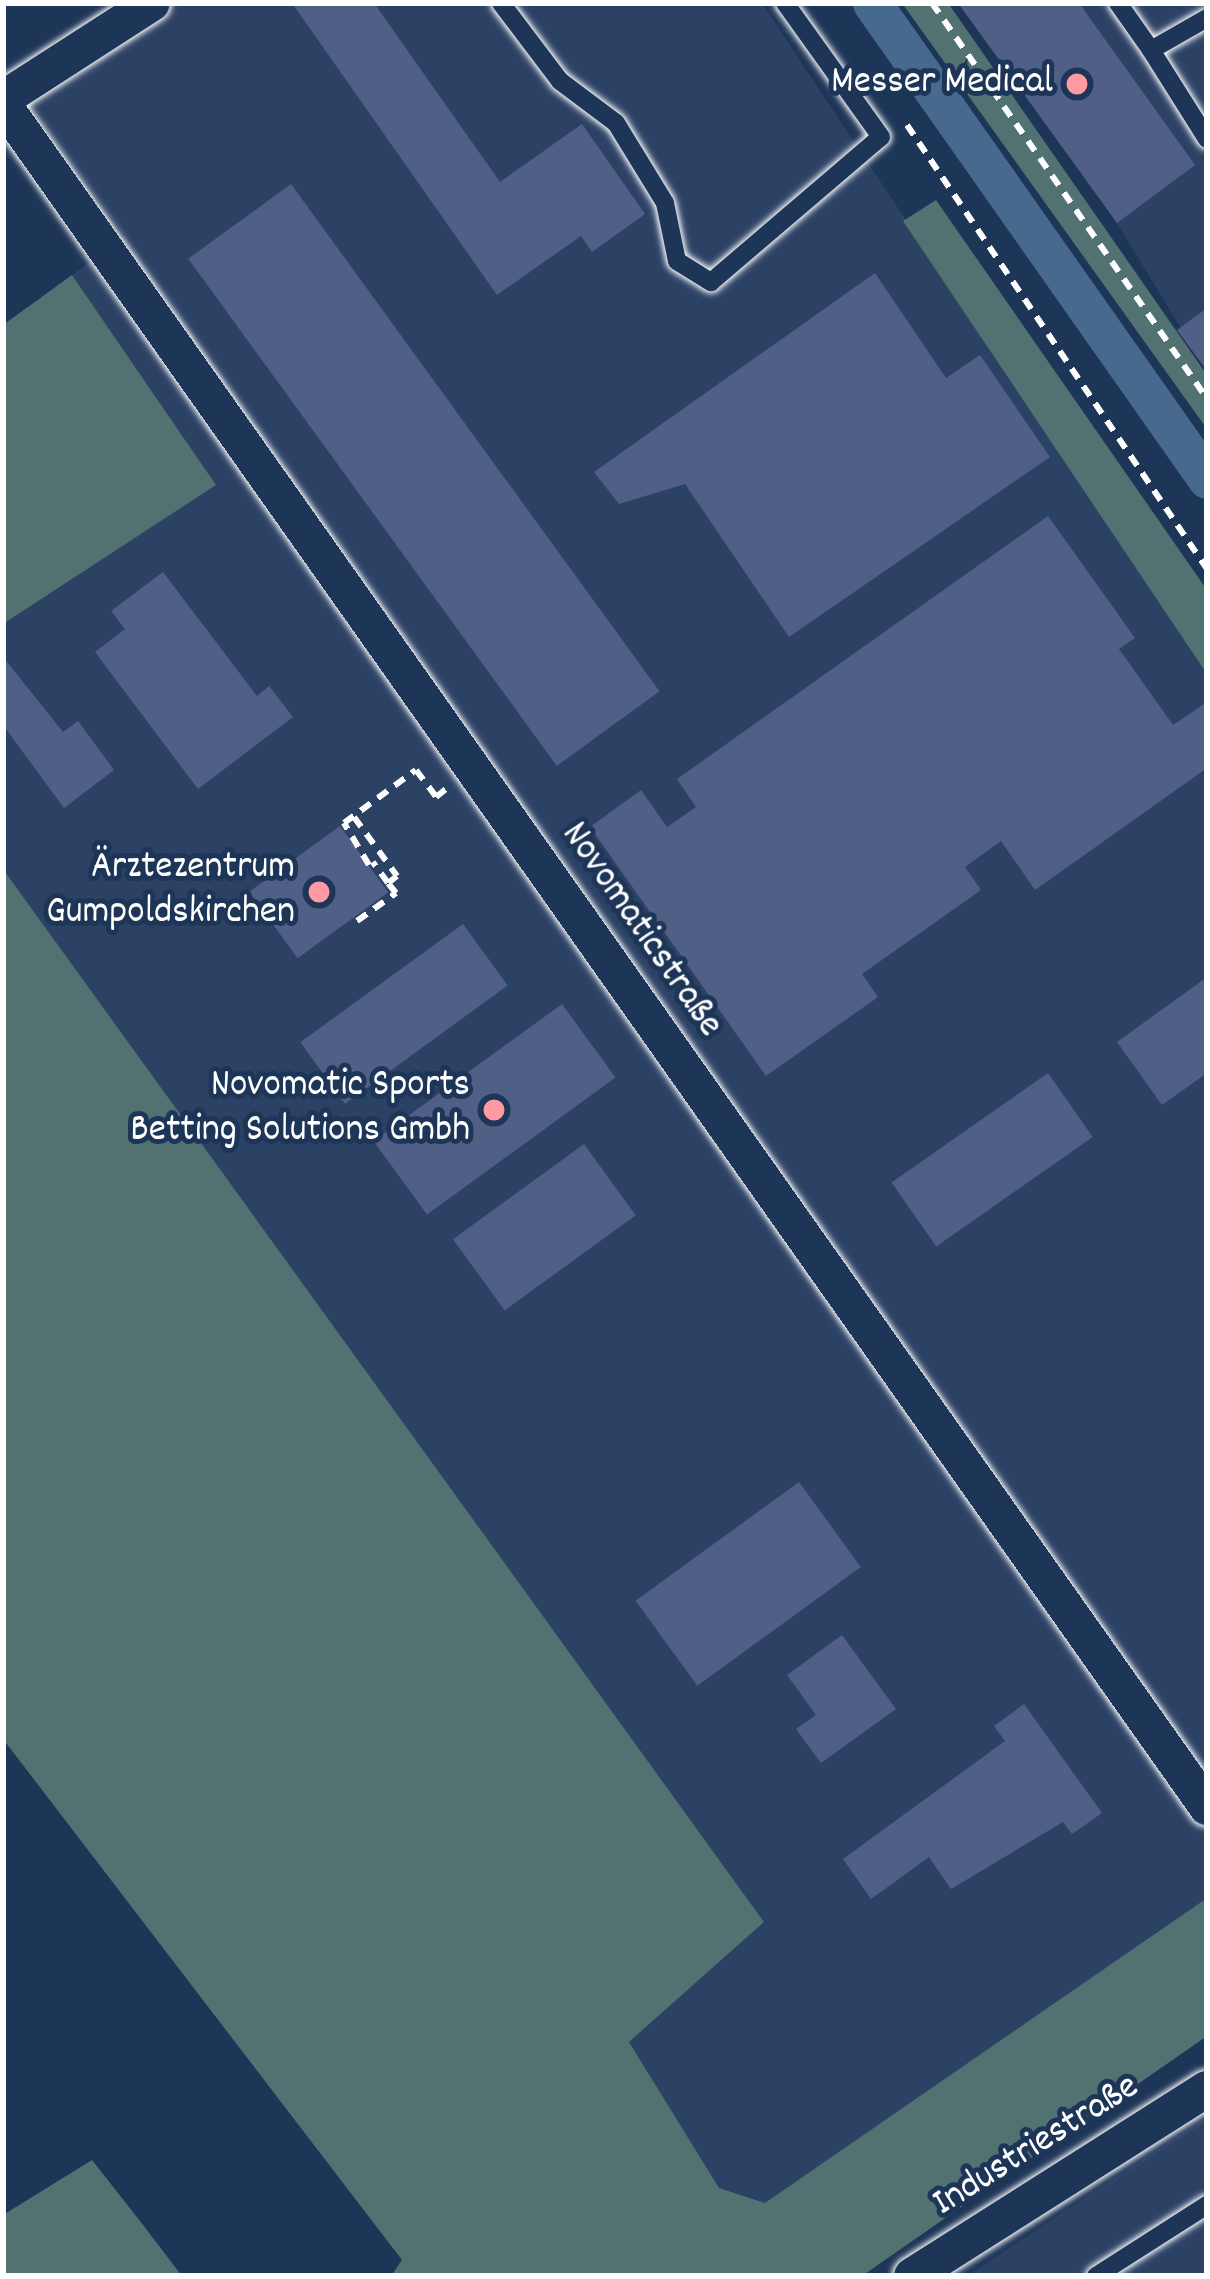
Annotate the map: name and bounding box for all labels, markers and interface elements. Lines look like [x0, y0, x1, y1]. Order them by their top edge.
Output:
place label: Messer Medical [831, 61, 1053, 107]
marker: Messer Medical [1064, 71, 1090, 97]
street label: Novomaticstraße [549, 814, 731, 1048]
place label: Ärztezentrum Gumpoldskirchen [46, 847, 295, 938]
marker: Ärztezentrum Gumpoldskirchen [306, 879, 332, 905]
place label: Novomatic Sports Betting Solutions Gmbh [130, 1065, 470, 1156]
marker: Novomatic Sports Betting Solutions Gmbh [481, 1097, 507, 1123]
street label: Industriestraße [925, 2065, 1149, 2229]

